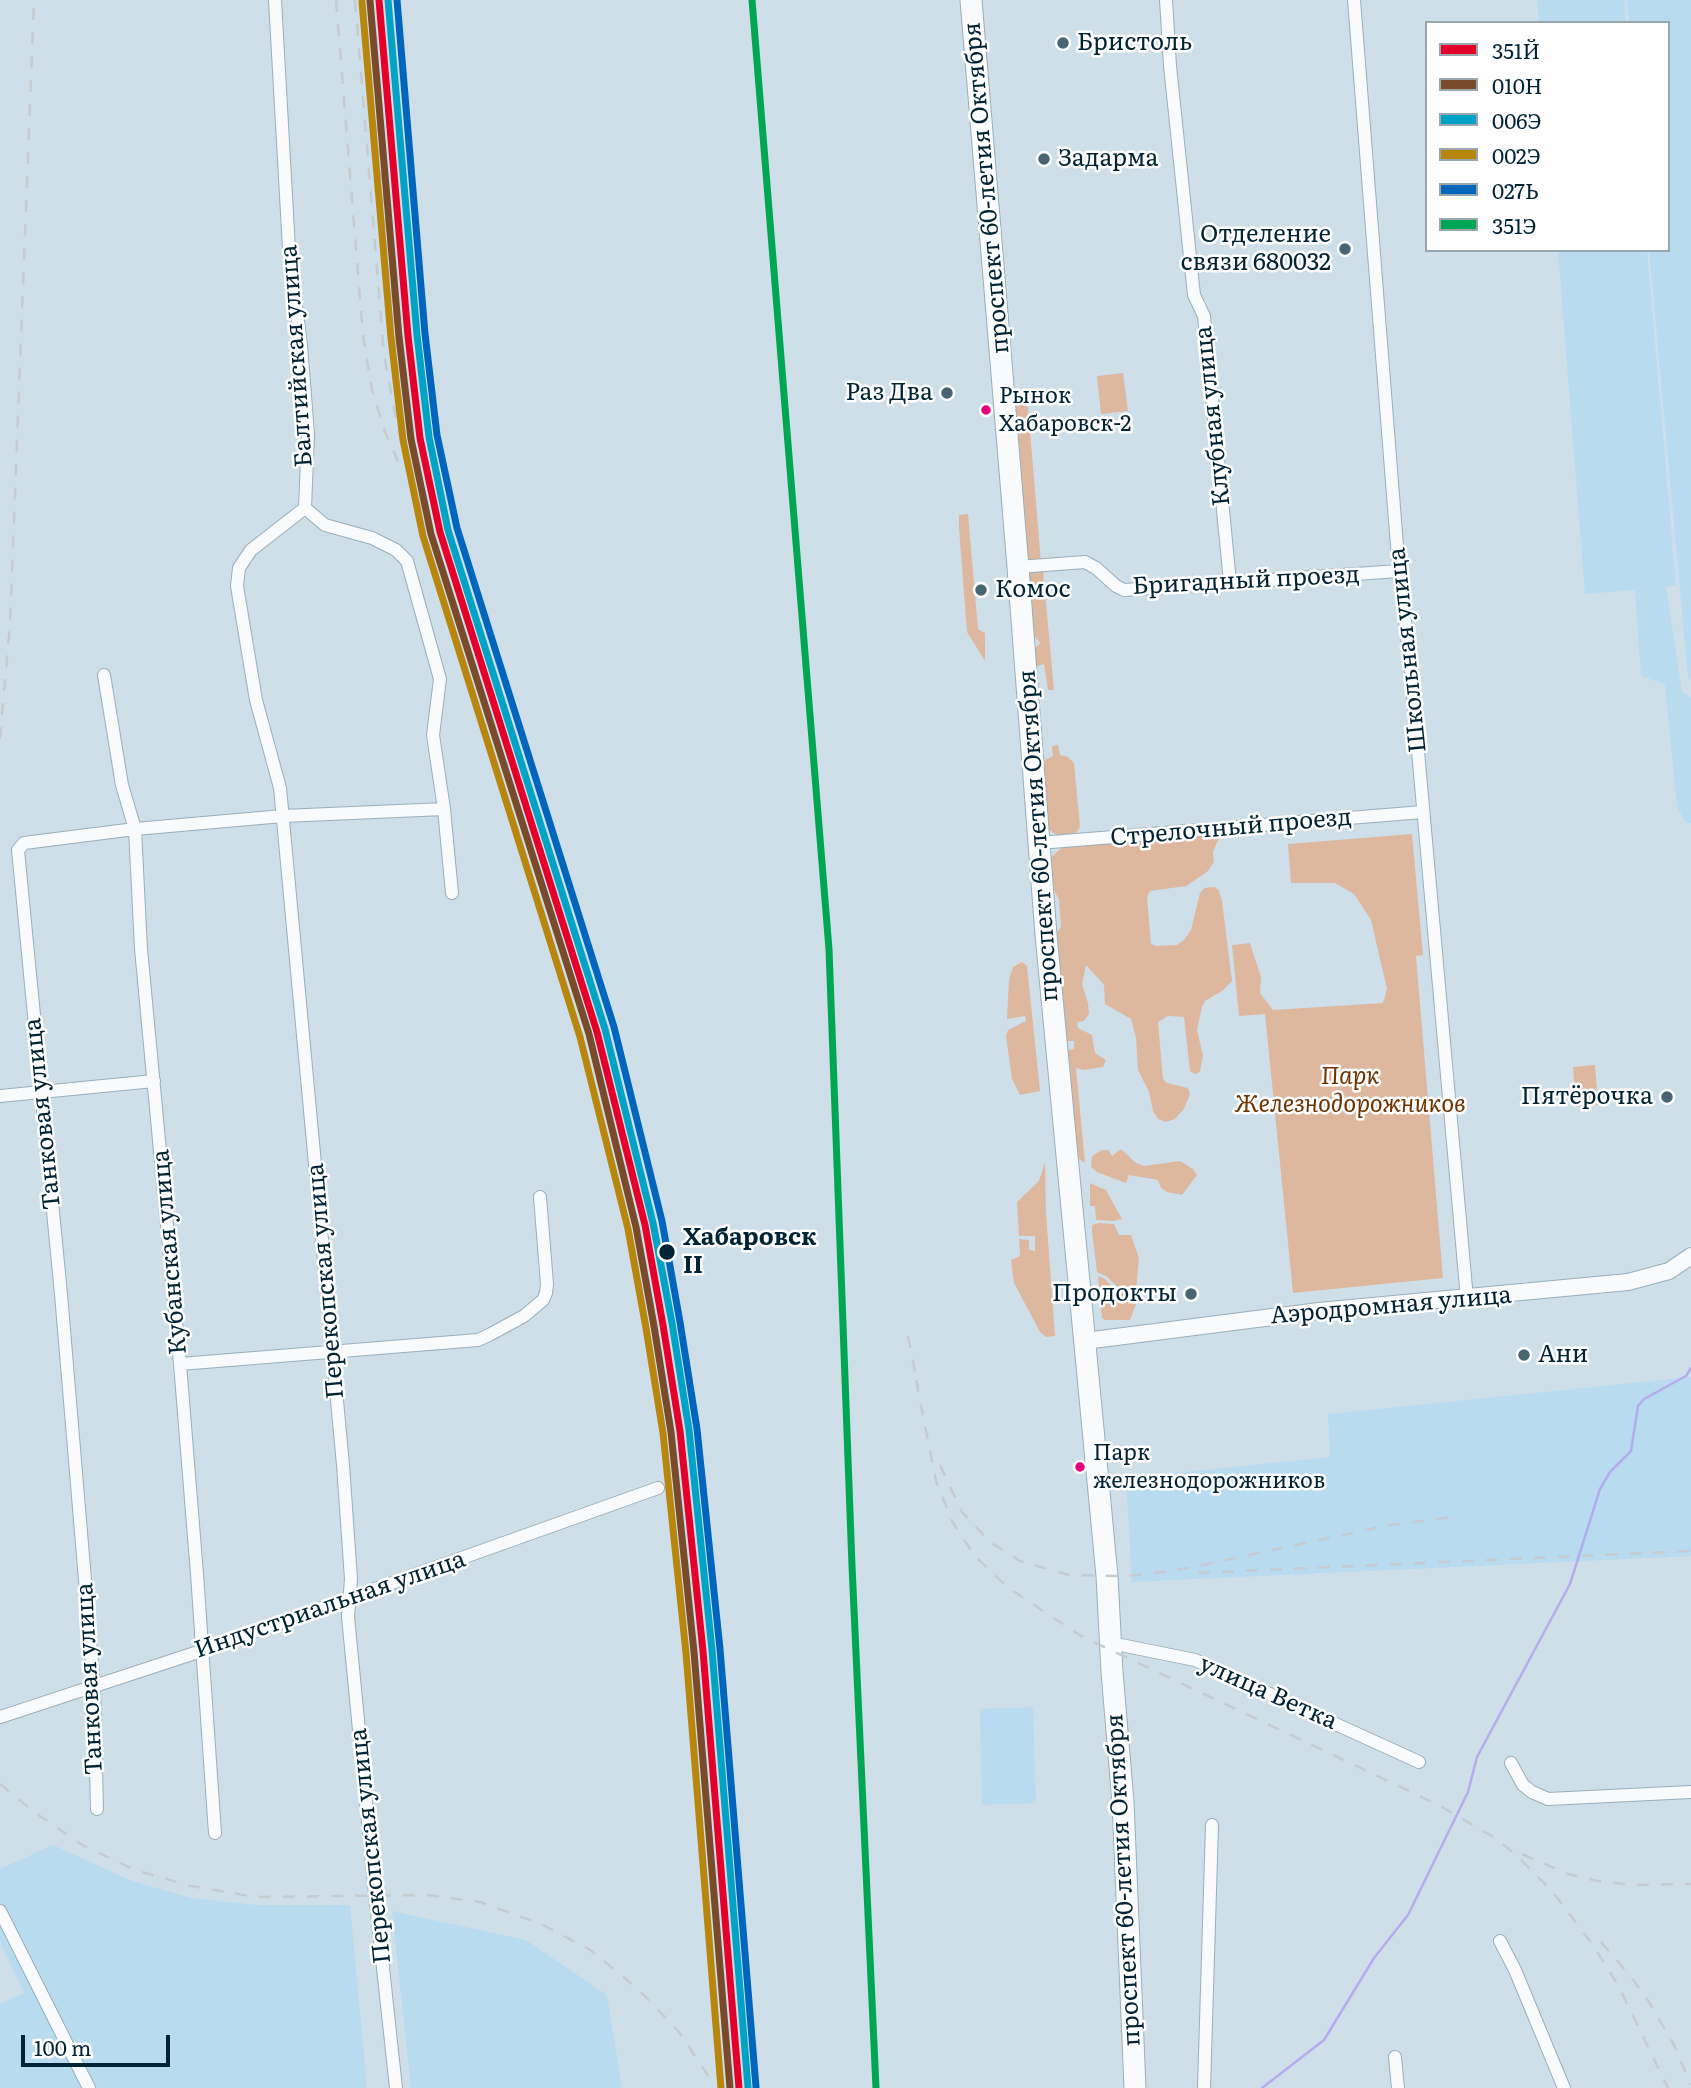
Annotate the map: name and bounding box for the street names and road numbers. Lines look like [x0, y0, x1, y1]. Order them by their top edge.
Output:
street label: проспект 60-летия Октября [958, 21, 1016, 355]
street label: Балтийская улица [275, 244, 319, 468]
street label: Клубная улица [1189, 325, 1237, 507]
street label: Школьная улица [1383, 546, 1433, 754]
street label: Бригадный проезд [1132, 561, 1360, 601]
street label: проспект 60-летия Октября [1013, 669, 1065, 1003]
street label: Стрелочный проезд [1109, 803, 1353, 853]
street label: Танковая улица [19, 1017, 67, 1211]
street label: Кубанская улица [147, 1148, 193, 1356]
street label: Перекопская улица [301, 1162, 351, 1400]
street label: Аэродромная улица [1269, 1281, 1513, 1331]
street label: Индустриальная улица [191, 1545, 469, 1665]
street label: Танковая улица [71, 1582, 109, 1776]
street label: улица Ветка [1195, 1650, 1341, 1736]
street label: проспект 60-летия Октября [1101, 1713, 1147, 2047]
street label: Перекопская улица [344, 1727, 398, 1965]

